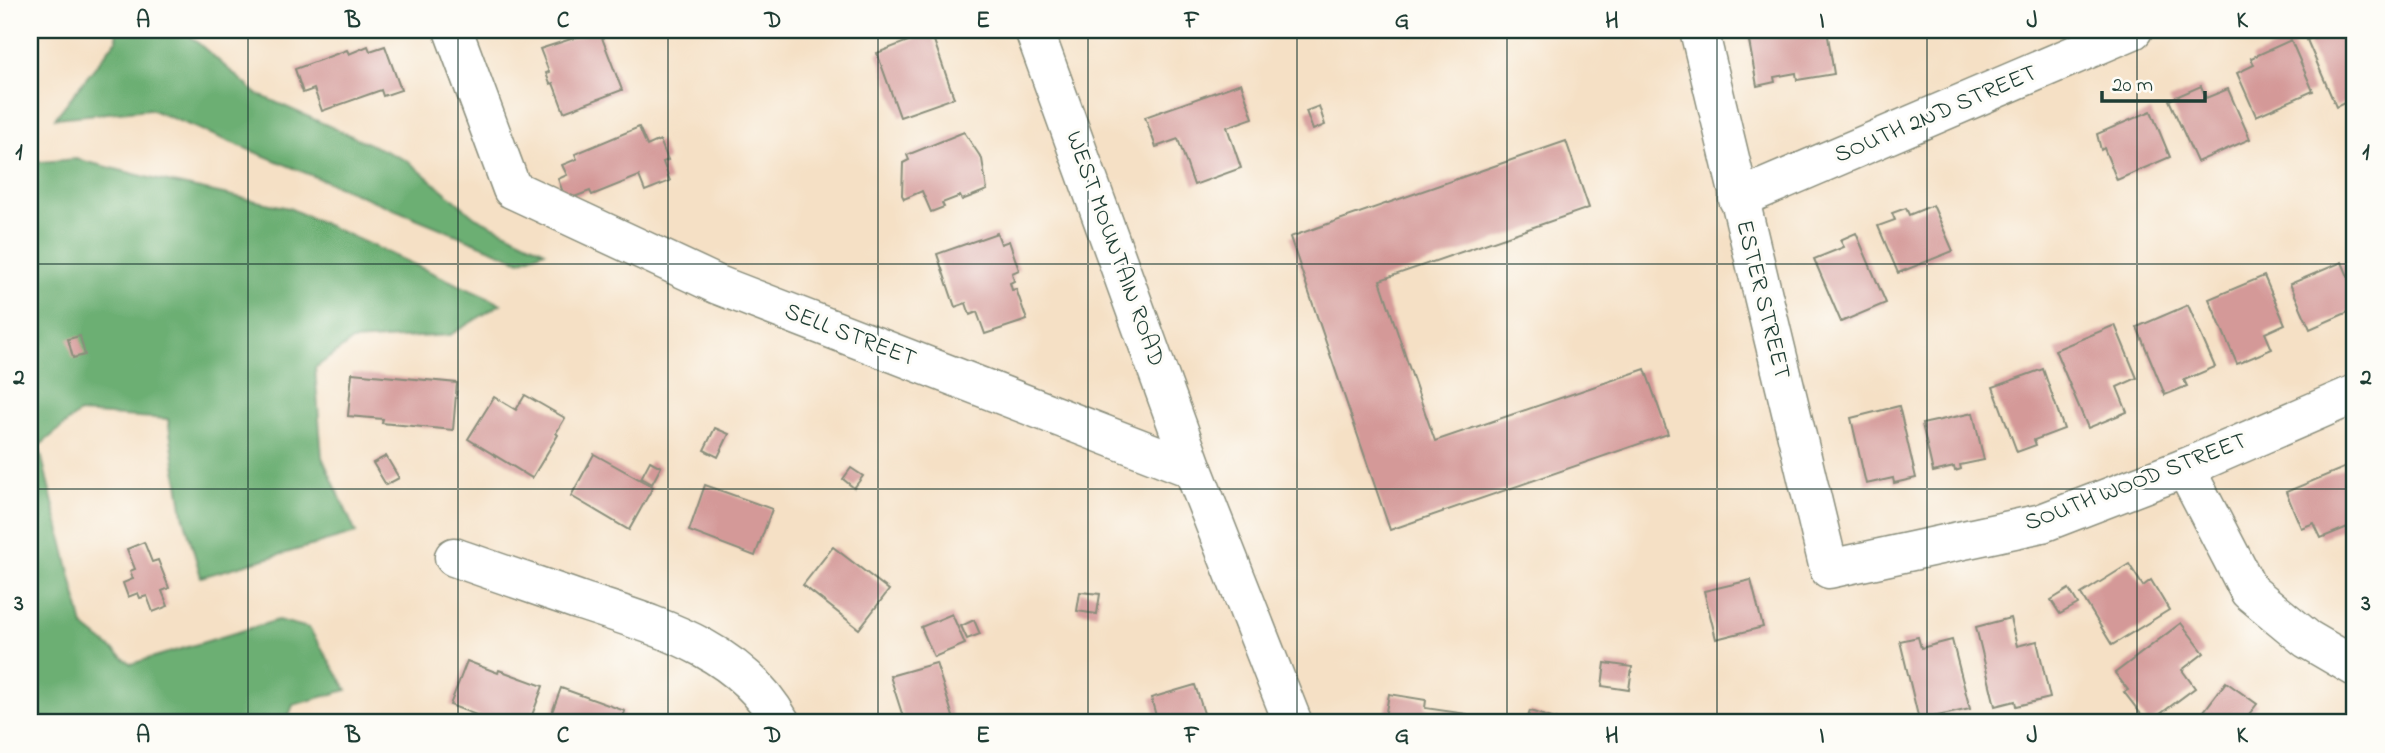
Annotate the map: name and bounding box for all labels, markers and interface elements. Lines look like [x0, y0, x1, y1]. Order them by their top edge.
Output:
text: A [136, 5, 150, 38]
text: B [344, 5, 361, 38]
text: C [557, 5, 570, 38]
text: D [764, 5, 781, 38]
text: E [976, 5, 990, 38]
text: F [1184, 5, 1200, 38]
text: G [1395, 5, 1409, 38]
text: H [1605, 5, 1619, 38]
text: I [1819, 5, 1825, 38]
text: J [2026, 5, 2038, 38]
text: K [2236, 5, 2248, 38]
street label: SOUTH 2ND STREET [1829, 56, 2043, 174]
scale bar [2102, 60, 2205, 104]
text: 20 m [2112, 71, 2153, 101]
street label: WEST MOUNTAIN ROAD [1055, 126, 1173, 372]
text: 1 [15, 137, 23, 170]
text: 1 [2362, 137, 2370, 170]
street label: ESTER STREET [1725, 217, 1799, 383]
street label: SELL STREET [779, 295, 921, 377]
text: 2 [12, 362, 25, 395]
text: 2 [2359, 362, 2372, 395]
street label: SOUTH WOOD STREET [2020, 424, 2253, 542]
text: 3 [13, 588, 24, 621]
text: 3 [2360, 588, 2371, 621]
text: A [136, 720, 150, 753]
text: B [344, 720, 361, 753]
text: C [557, 720, 570, 753]
text: D [764, 720, 781, 753]
text: E [976, 720, 990, 753]
text: F [1184, 720, 1200, 753]
text: G [1395, 720, 1409, 753]
text: H [1605, 720, 1619, 753]
text: I [1819, 720, 1825, 753]
text: J [2026, 720, 2038, 753]
text: K [2236, 720, 2248, 753]

